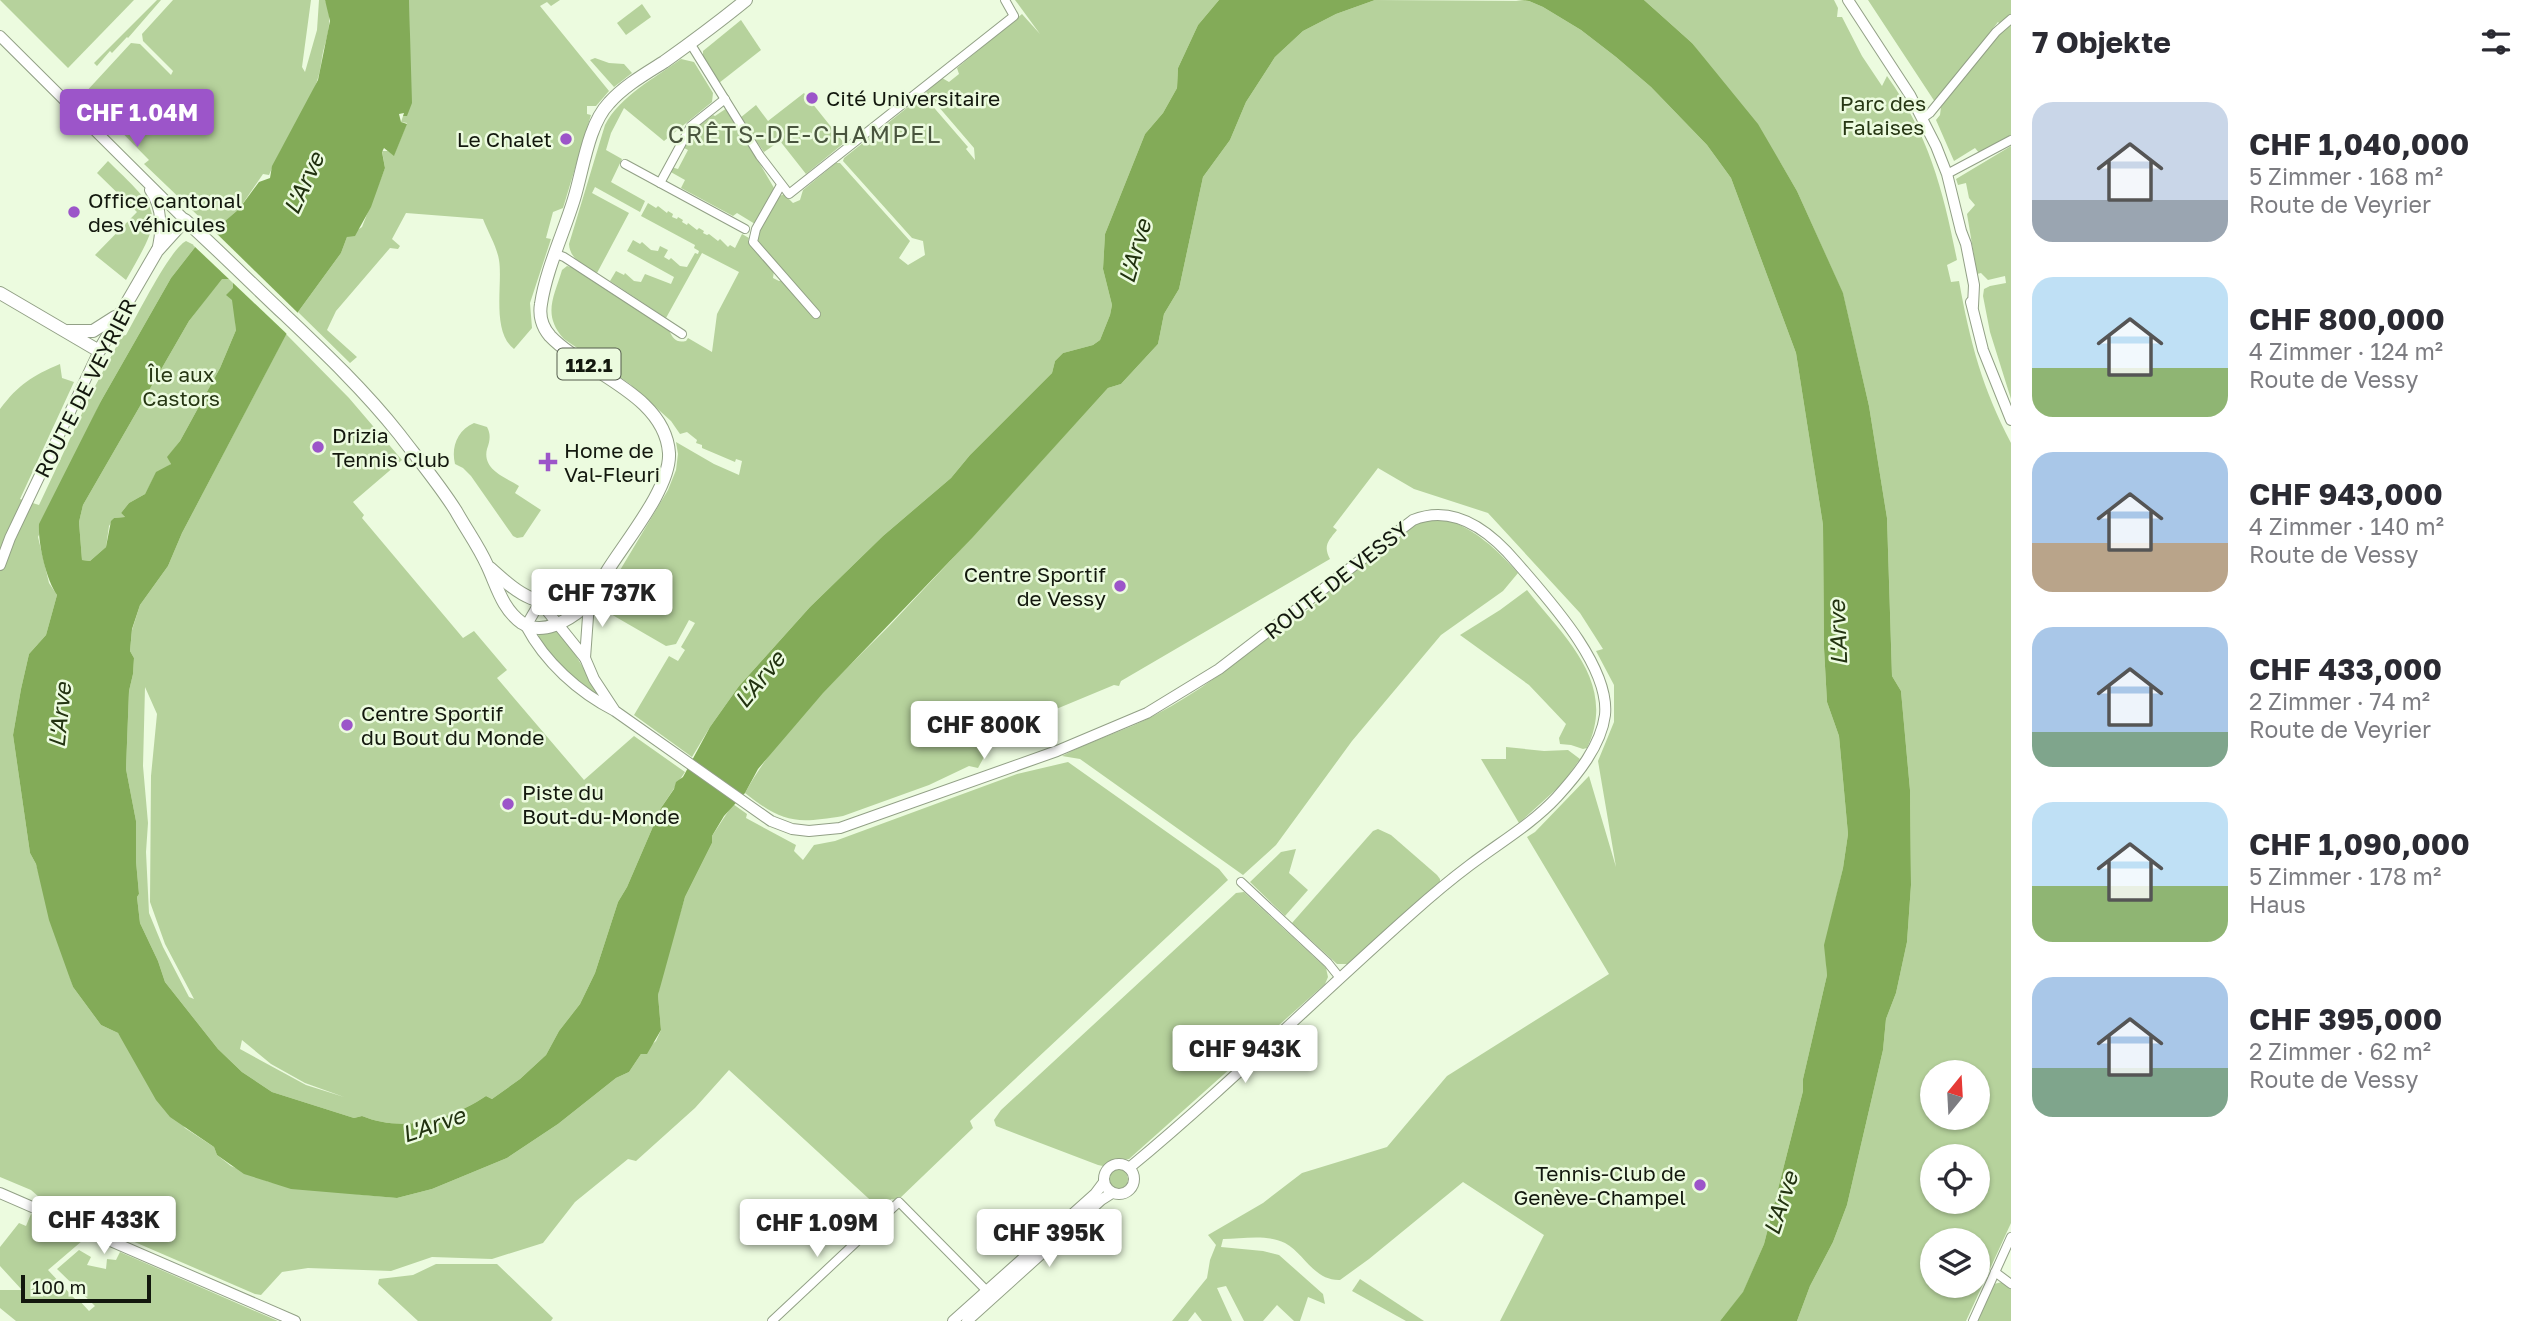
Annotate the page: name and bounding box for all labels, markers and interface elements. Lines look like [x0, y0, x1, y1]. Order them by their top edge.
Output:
icon: filters [2477, 23, 2515, 61]
text: 7 Objekte [2032, 24, 2171, 60]
place label: Cité Universitaire [826, 85, 1000, 111]
pin: CHF 1.04M [57, 90, 217, 149]
marker: Cité Universitaire [804, 90, 820, 106]
park label: Parc des Falaises [1840, 90, 1926, 140]
text: CHF 1.04M [76, 98, 198, 126]
district label: CRÊTS-DE-CHAMPEL [668, 119, 942, 148]
place label: Le Chalet [457, 126, 552, 152]
text: CHF 1,040,000 [2249, 126, 2469, 162]
icon: home [2088, 130, 2172, 214]
marker: Le Chalet [558, 131, 574, 147]
water label: L'Arve [277, 146, 330, 218]
text: 5 Zimmer · 168 m² [2249, 162, 2443, 190]
place label: Office cantonal des véhicules [88, 187, 242, 237]
text: Route de Veyrier [2249, 190, 2431, 218]
marker: Office cantonal des véhicules [66, 204, 82, 220]
water label: L'Arve [1112, 214, 1157, 286]
street label: ROUTE DE VEYRIER [29, 294, 141, 482]
text: CHF 800,000 [2249, 301, 2445, 337]
icon: home [2088, 305, 2172, 389]
text: 4 Zimmer · 124 m² [2249, 337, 2443, 365]
road number: 112.1 [558, 348, 620, 380]
park label: Île aux Castors [142, 361, 220, 411]
text: Route de Vessy [2249, 365, 2418, 393]
place label: Drizia Tennis Club [332, 422, 450, 472]
place label: Home de Val-Fleuri [564, 437, 660, 487]
marker: Drizia Tennis Club [310, 439, 326, 455]
marker: Home de Val-Fleuri [538, 452, 558, 472]
text: CHF 943,000 [2249, 476, 2443, 512]
icon: home [2088, 480, 2172, 564]
text: 4 Zimmer · 140 m² [2249, 512, 2444, 540]
street label: ROUTE DE VESSY [1259, 515, 1414, 644]
text: Route de Vessy [2249, 540, 2418, 568]
place label: Centre Sportif de Vessy [964, 561, 1106, 611]
pin: CHF 737K [530, 570, 674, 629]
text: CHF 737K [547, 578, 657, 606]
marker: Centre Sportif de Vessy [1112, 578, 1128, 594]
water label: L'Arve [1822, 598, 1852, 666]
water label: L'Arve [728, 644, 791, 713]
text: CHF 433,000 [2249, 651, 2442, 687]
icon: home [2088, 655, 2172, 739]
water label: L'Arve [42, 680, 76, 749]
text: 2 Zimmer · 74 m² [2249, 687, 2430, 715]
place label: Centre Sportif du Bout du Monde [361, 700, 544, 750]
pin: CHF 800K [912, 702, 1056, 761]
text: CHF 800K [927, 710, 1041, 738]
text: Route de Veyrier [2249, 715, 2431, 743]
marker: Centre Sportif du Bout du Monde [339, 717, 355, 733]
place label: Piste du Bout-du-Monde [522, 779, 680, 829]
marker: Piste du Bout-du-Monde [500, 796, 516, 812]
text: CHF 1,090,000 [2249, 826, 2470, 862]
icon: home [2088, 830, 2172, 914]
text: 5 Zimmer · 178 m² [2249, 862, 2441, 890]
text: Haus [2249, 890, 2306, 918]
text: CHF 395,000 [2249, 1001, 2442, 1037]
icon: home [2088, 1005, 2172, 1089]
pin: CHF 943K [1173, 1026, 1317, 1085]
text: CHF 943K [1189, 1034, 1301, 1062]
text: 2 Zimmer · 62 m² [2249, 1037, 2431, 1065]
north arrow [1920, 1060, 1990, 1130]
map controls [1920, 1060, 1990, 1298]
text: Route de Vessy [2249, 1065, 2418, 1093]
water label: L'Arve [398, 1100, 470, 1148]
button: locate [1920, 1144, 1990, 1214]
place label: Tennis-Club de Genève-Champel [1513, 1160, 1686, 1210]
water label: L'Arve [1757, 1166, 1804, 1238]
marker: Tennis-Club de Genève-Champel [1692, 1177, 1708, 1193]
pin: CHF 433K [32, 1196, 176, 1256]
pin: CHF 1.09M [737, 1200, 897, 1259]
text: CHF 433K [48, 1205, 160, 1233]
text: CHF 1.09M [756, 1208, 878, 1236]
pin: CHF 395K [977, 1210, 1121, 1269]
text: CHF 395K [993, 1218, 1105, 1246]
button: layers [1920, 1228, 1990, 1298]
scale bar [21, 1272, 150, 1304]
text: 100 m [32, 1275, 86, 1298]

